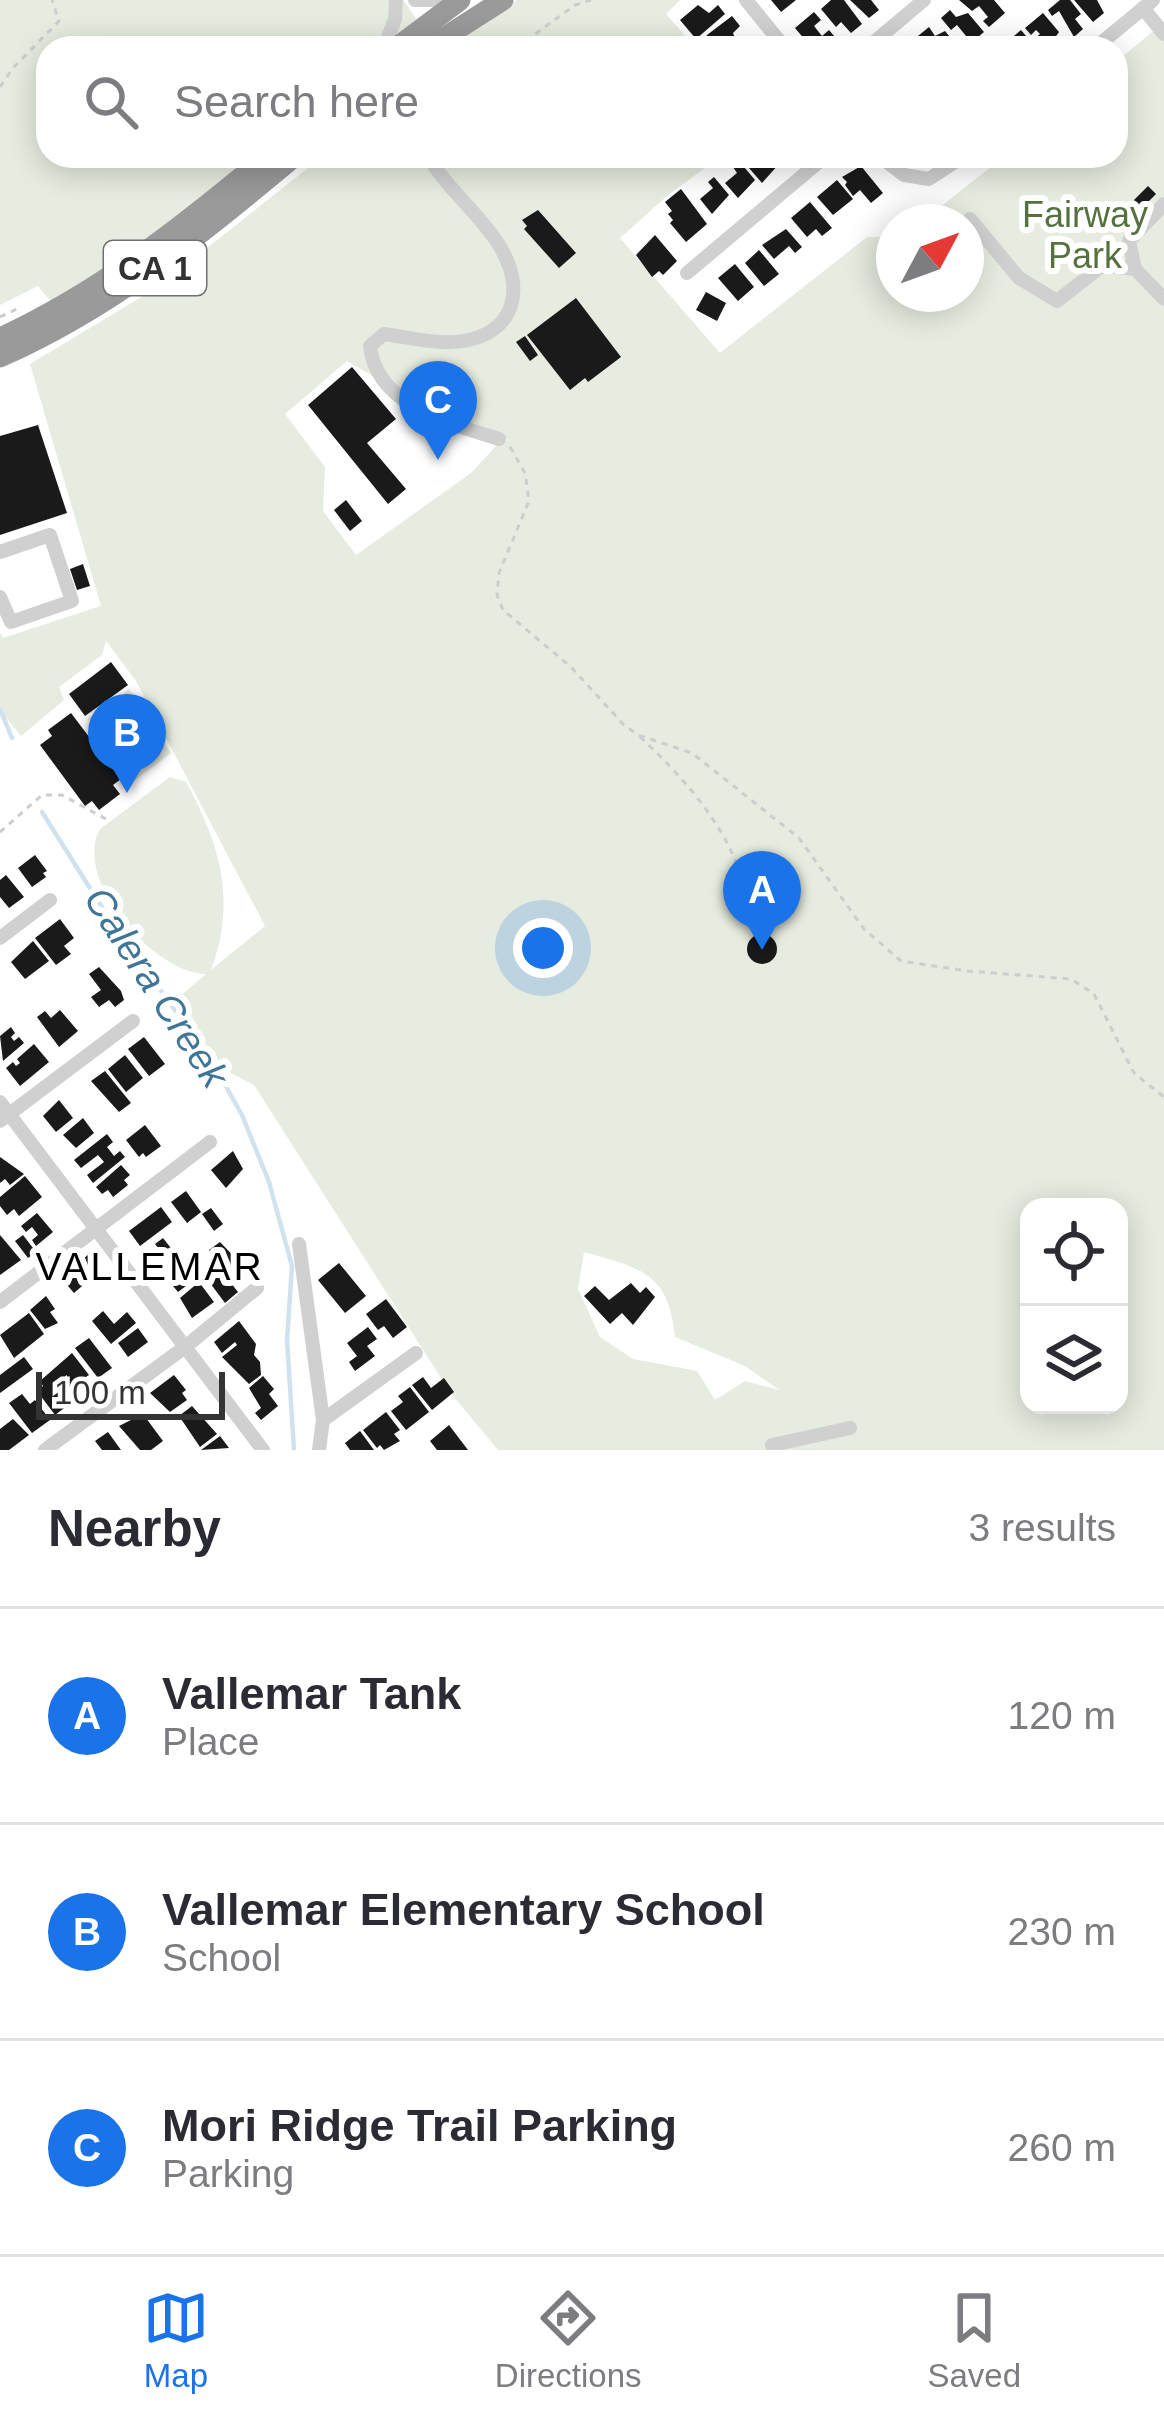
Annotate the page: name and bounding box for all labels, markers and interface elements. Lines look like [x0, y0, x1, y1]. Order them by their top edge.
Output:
search box [36, 36, 1128, 168]
icon: search [78, 69, 144, 135]
text: Search here [174, 76, 419, 127]
park label: Fairway Park [1022, 194, 1148, 276]
north arrow [876, 204, 984, 312]
road number: CA 1 [104, 241, 206, 295]
pin: C [399, 361, 477, 460]
pin: B [88, 694, 166, 793]
pin: A [723, 851, 801, 950]
water label: Calera Creek [76, 879, 239, 1097]
your location [513, 918, 573, 978]
map controls [1020, 1198, 1128, 1414]
button: locate [1020, 1198, 1128, 1306]
district label: VALLEMAR [35, 1245, 265, 1288]
button: layers [1020, 1306, 1128, 1414]
scale bar [36, 1366, 225, 1419]
text: 100 m [54, 1374, 146, 1411]
text: Nearby [48, 1500, 221, 1557]
text: 3 results [969, 1506, 1116, 1549]
text: Vallemar Tank [162, 1668, 461, 1719]
text: A [73, 1694, 101, 1737]
text: 120 m [1008, 1694, 1116, 1737]
text: Place [162, 1720, 260, 1763]
text: Vallemar Elementary School [162, 1884, 765, 1935]
text: B [73, 1910, 101, 1953]
text: 230 m [1008, 1910, 1116, 1953]
text: School [162, 1936, 281, 1979]
text: Mori Ridge Trail Parking [162, 2100, 677, 2151]
text: C [73, 2126, 101, 2169]
text: 260 m [1008, 2126, 1116, 2169]
text: Parking [162, 2152, 294, 2195]
tab: Map [143, 2285, 209, 2395]
tab: Directions [495, 2285, 642, 2395]
tab: Saved [927, 2285, 1021, 2395]

